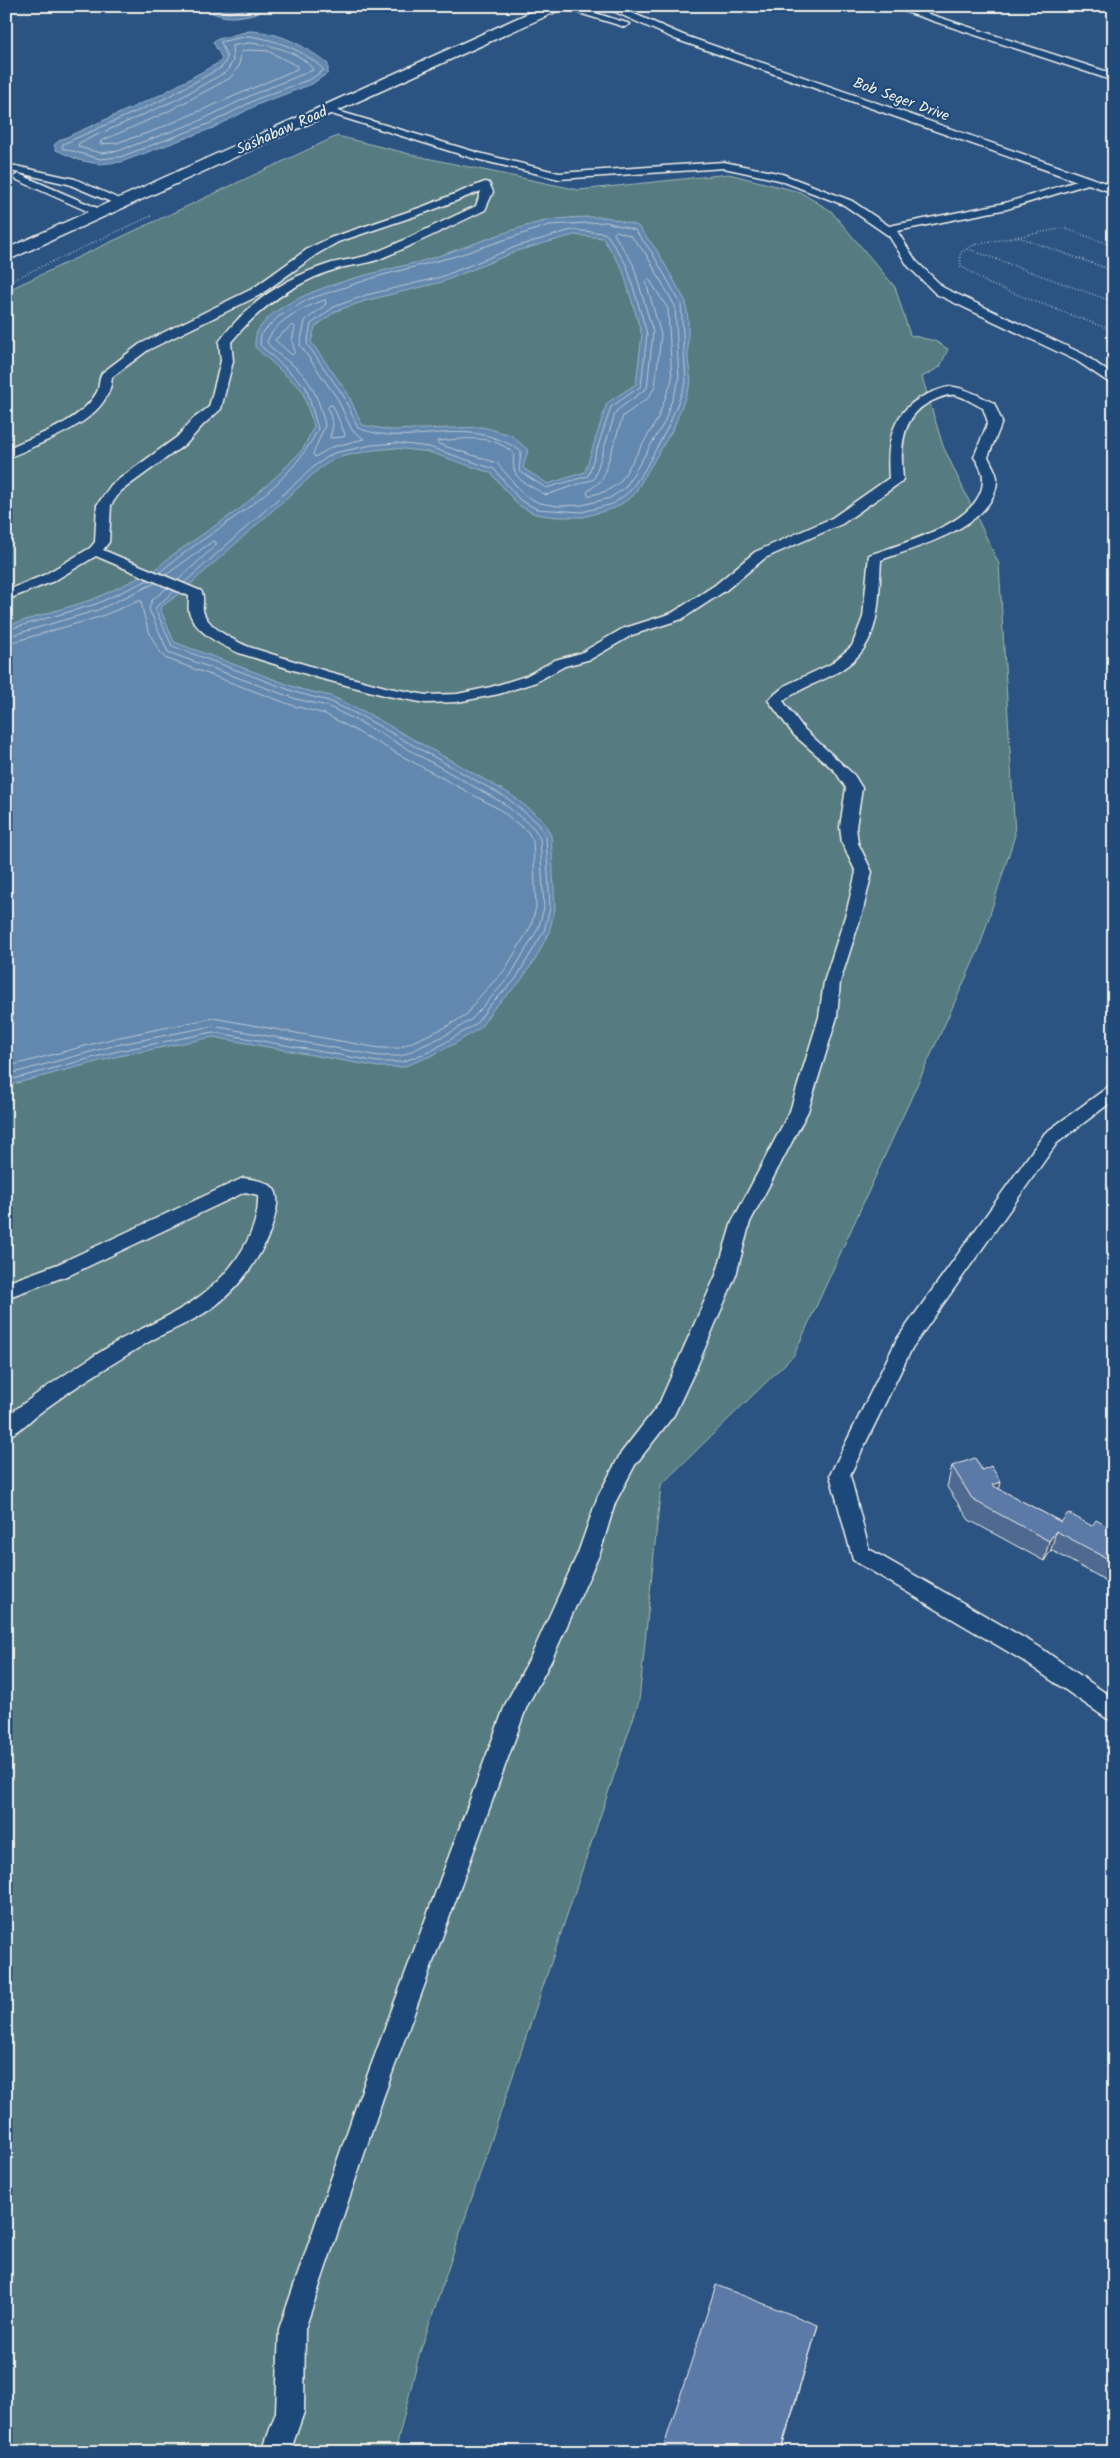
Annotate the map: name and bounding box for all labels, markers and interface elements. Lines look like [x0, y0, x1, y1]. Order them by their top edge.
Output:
street label: Bob Seger Drive [849, 71, 953, 129]
street label: Sashabaw Road [233, 100, 332, 162]

